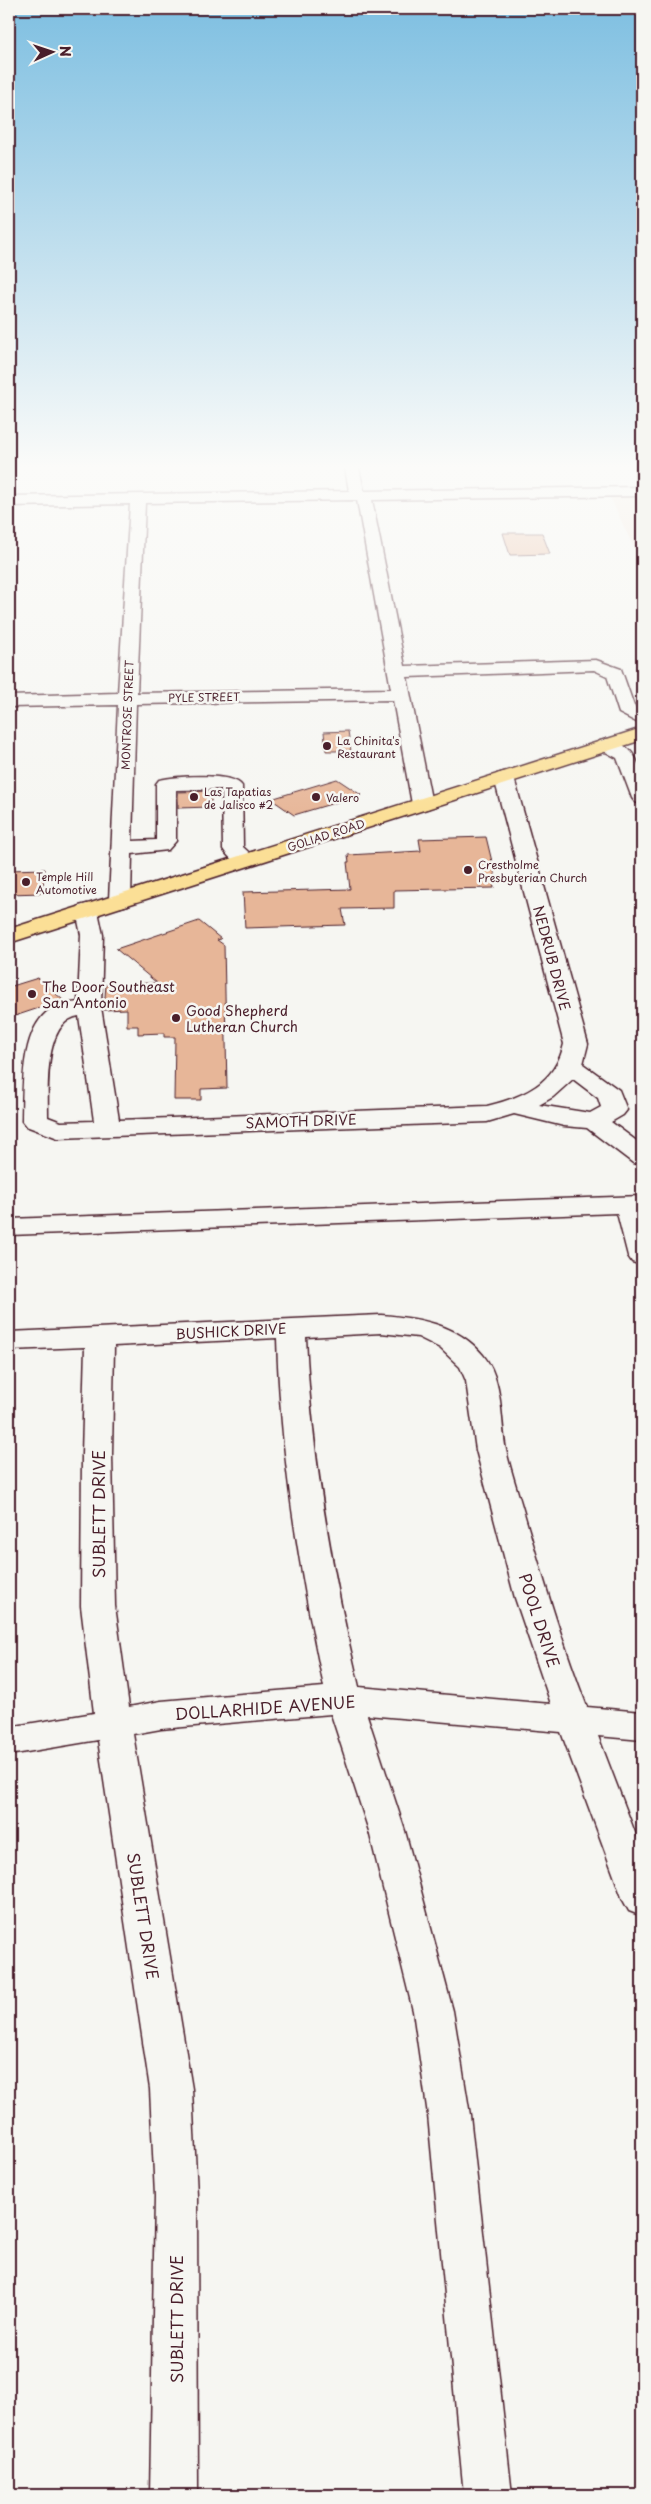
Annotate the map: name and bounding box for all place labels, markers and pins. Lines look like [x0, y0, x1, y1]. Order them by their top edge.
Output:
place label: La Chinita's Restaurant [337, 732, 400, 762]
marker: La Chinita's Restaurant [321, 740, 333, 752]
place label: Las Tapatias de Jalisco #2 [204, 783, 274, 813]
place label: Valero [326, 789, 359, 806]
marker: Las Tapatias de Jalisco #2 [188, 791, 200, 803]
marker: Valero [310, 791, 322, 803]
place label: Crestholme Presbyterian Church [478, 856, 587, 886]
marker: Crestholme Presbyterian Church [462, 864, 474, 876]
place label: Temple Hill Automotive [36, 868, 97, 898]
marker: Temple Hill Automotive [20, 876, 32, 888]
place label: The Door Southeast San Antonio [42, 976, 175, 1013]
marker: The Door Southeast San Antonio [26, 988, 38, 1000]
place label: Good Shepherd Lutheran Church [186, 1000, 298, 1037]
marker: Good Shepherd Lutheran Church [170, 1012, 182, 1024]

